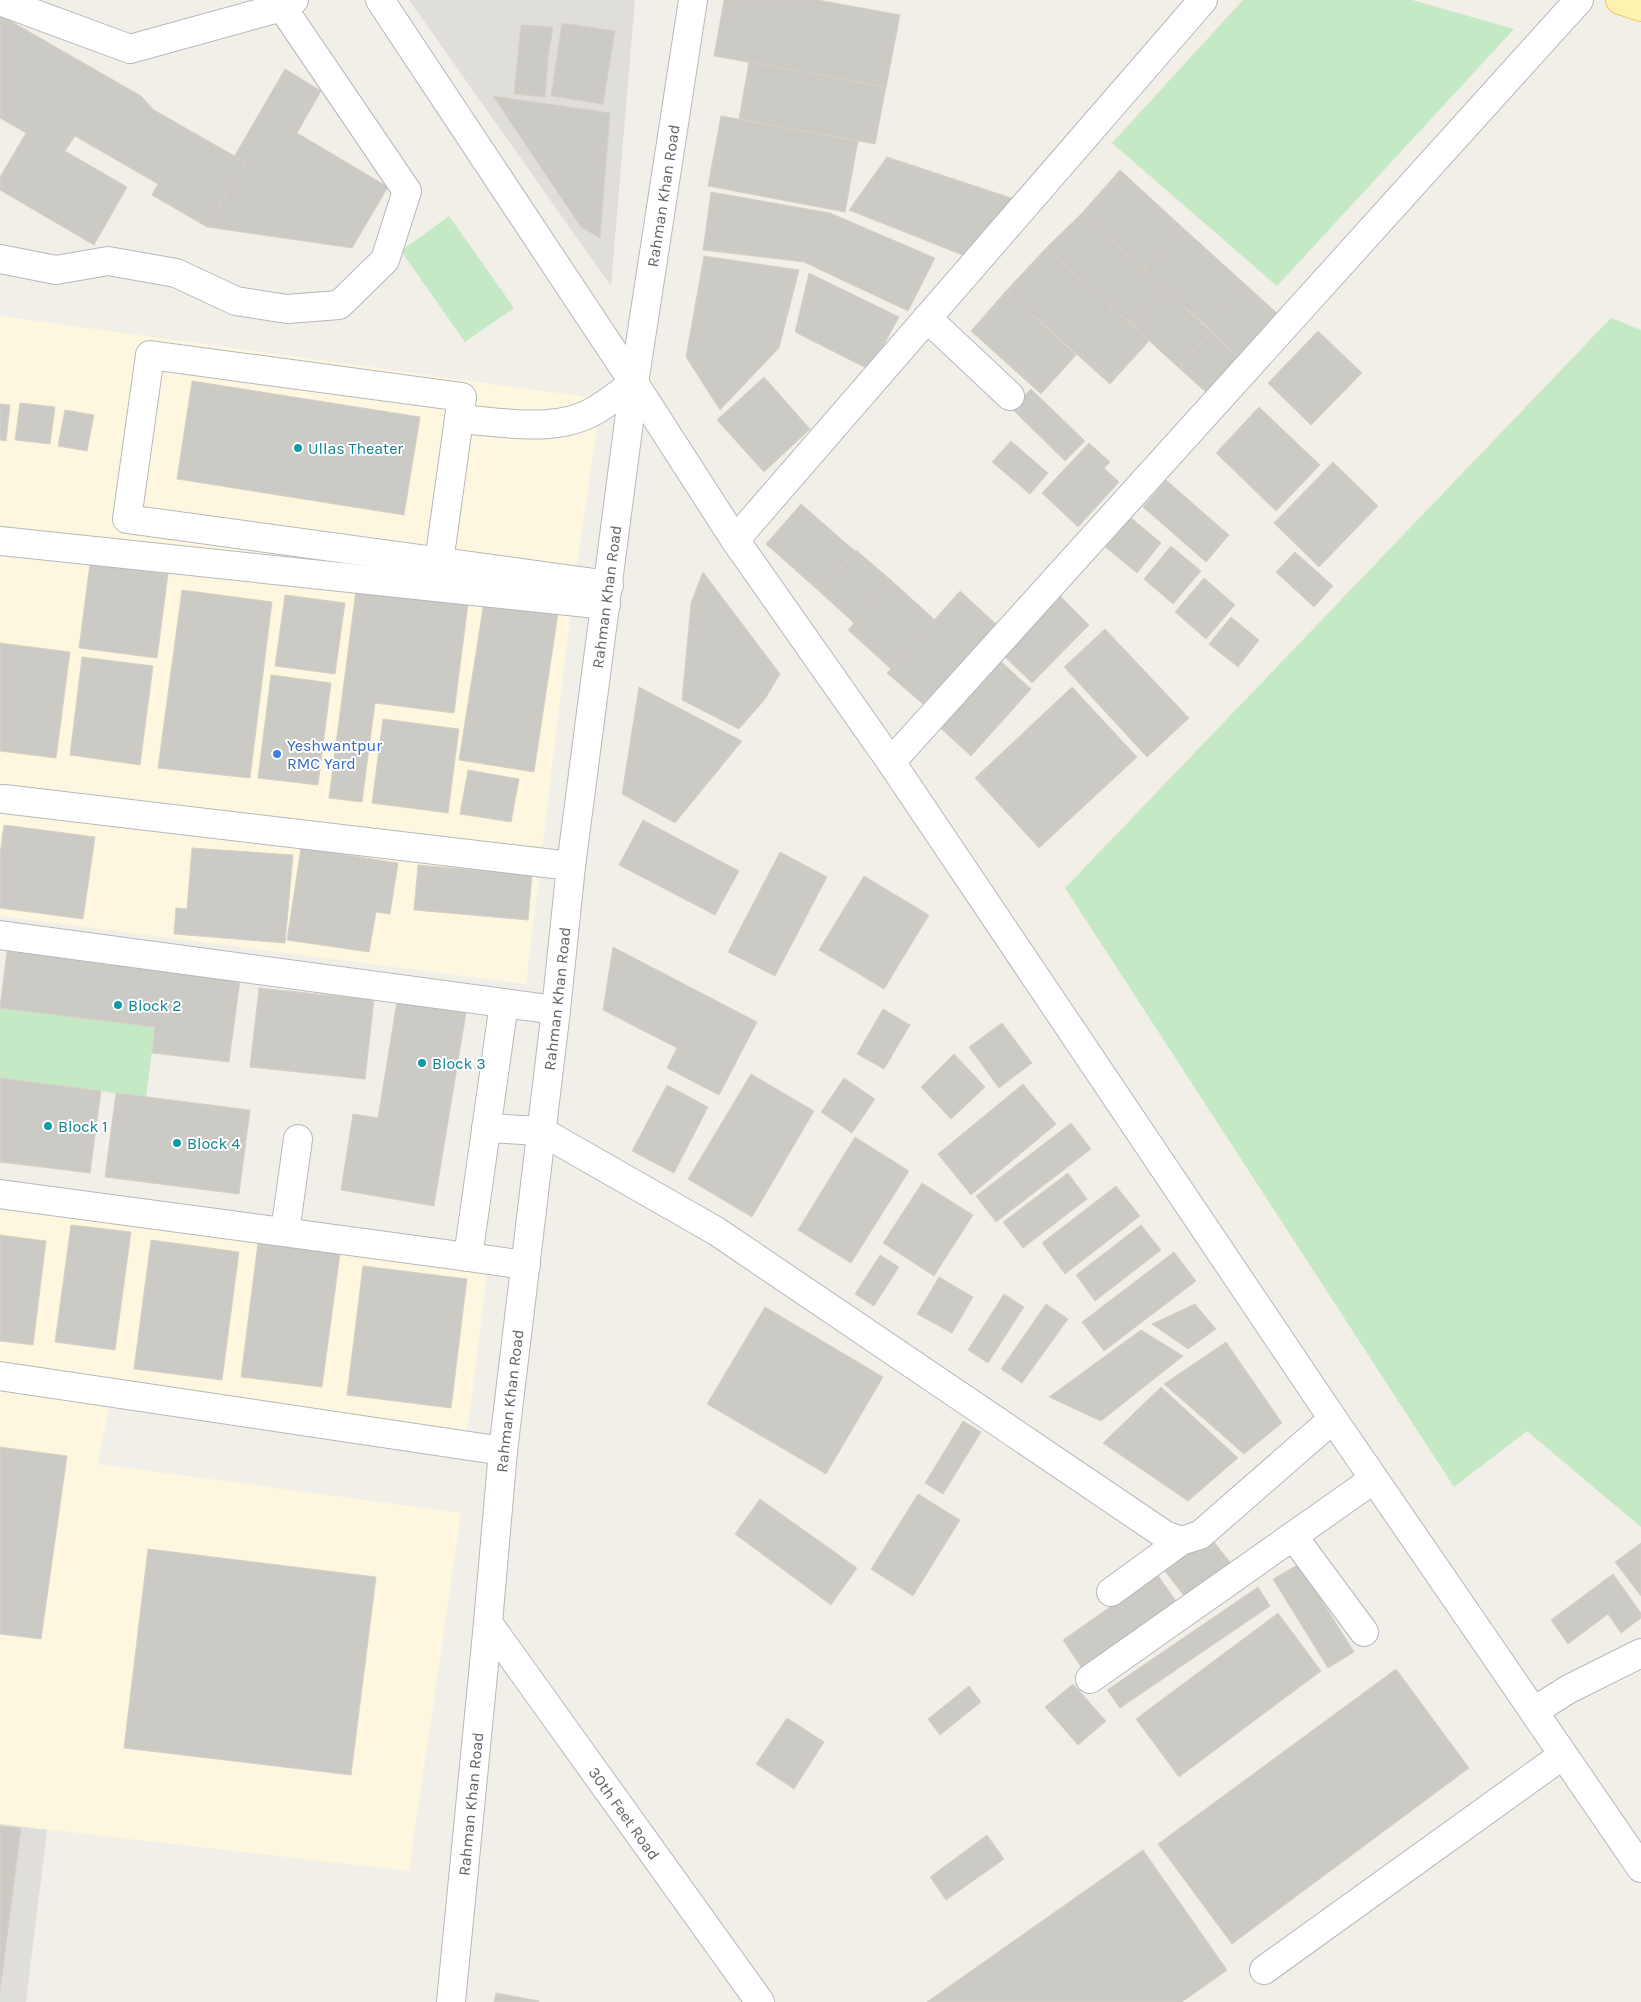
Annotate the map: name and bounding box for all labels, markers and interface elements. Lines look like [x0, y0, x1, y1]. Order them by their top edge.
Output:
street label: Rahman Khan Road [642, 123, 683, 268]
place label: Ullas Theater [308, 439, 403, 458]
marker: Ullas Theater [292, 442, 304, 454]
street label: Rahman Khan Road [587, 524, 625, 669]
place label: Yeshwantpur RMC Yard [287, 736, 382, 773]
marker: Yeshwantpur RMC Yard [271, 748, 283, 760]
street label: Rahman Khan Road [539, 926, 574, 1071]
place label: Block 2 [128, 996, 182, 1015]
marker: Block 2 [112, 999, 124, 1011]
place label: Block 3 [432, 1054, 486, 1073]
marker: Block 3 [416, 1057, 428, 1069]
place label: Block 1 [58, 1117, 108, 1136]
marker: Block 1 [42, 1120, 54, 1132]
place label: Block 4 [187, 1134, 240, 1153]
marker: Block 4 [171, 1137, 183, 1149]
street label: Rahman Khan Road [492, 1328, 527, 1473]
street label: Rahman Khan Road [454, 1731, 487, 1877]
street label: 30th Feet Road [585, 1763, 664, 1863]

